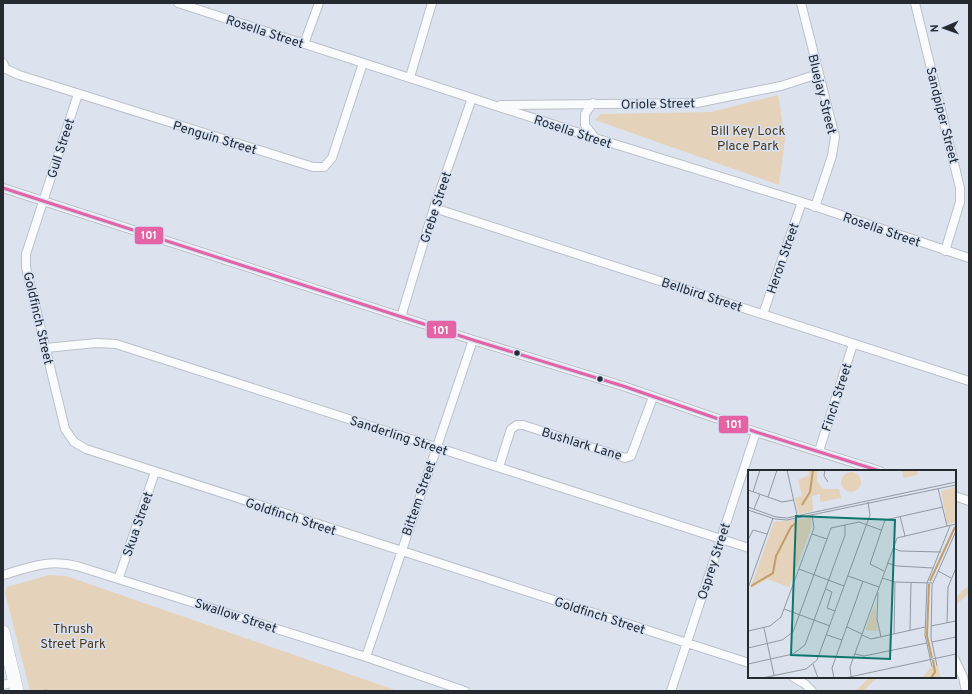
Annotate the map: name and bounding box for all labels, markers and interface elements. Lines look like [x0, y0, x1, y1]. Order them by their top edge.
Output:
north arrow [924, 8, 964, 48]
street label: Rosella Street [223, 13, 305, 53]
text: N [928, 24, 942, 33]
street label: Bluejay Street [803, 53, 839, 136]
street label: Sandpiper Street [921, 66, 961, 165]
street label: Oriole Street [621, 96, 695, 114]
street label: Rosella Street [531, 113, 613, 153]
street label: Gull Street [45, 117, 79, 181]
street label: Penguin Street [170, 119, 258, 159]
park label: Bill Key Lock Place Park [711, 124, 785, 155]
street label: Grebe Street [418, 170, 456, 245]
street label: Rosella Street [840, 210, 922, 252]
street label: Heron Street [764, 221, 804, 296]
line badge: 101 [134, 226, 164, 245]
text: 101 [141, 229, 157, 243]
street label: Goldfinch Street [19, 271, 56, 366]
street label: Bellbird Street [659, 275, 744, 317]
line badge: 101 [426, 320, 457, 339]
text: 101 [433, 324, 449, 338]
unlabelled marker [512, 348, 522, 358]
street label: Finch Street [819, 361, 856, 434]
unlabelled marker [595, 374, 605, 384]
street label: Sanderling Street [347, 414, 449, 460]
line badge: 101 [718, 415, 749, 434]
text: 101 [726, 418, 742, 432]
street label: Bushlark Lane [539, 425, 624, 465]
street label: Bittem Street [400, 459, 440, 538]
inset map [748, 470, 956, 678]
street label: Skua Street [120, 490, 157, 559]
street label: Goldfinch Street [243, 496, 338, 540]
street label: Osprey Street [695, 521, 735, 602]
street label: Goldfinch Street [552, 595, 647, 639]
street label: Swallow Street [192, 596, 279, 638]
park label: Thrush Street Park [40, 622, 106, 653]

